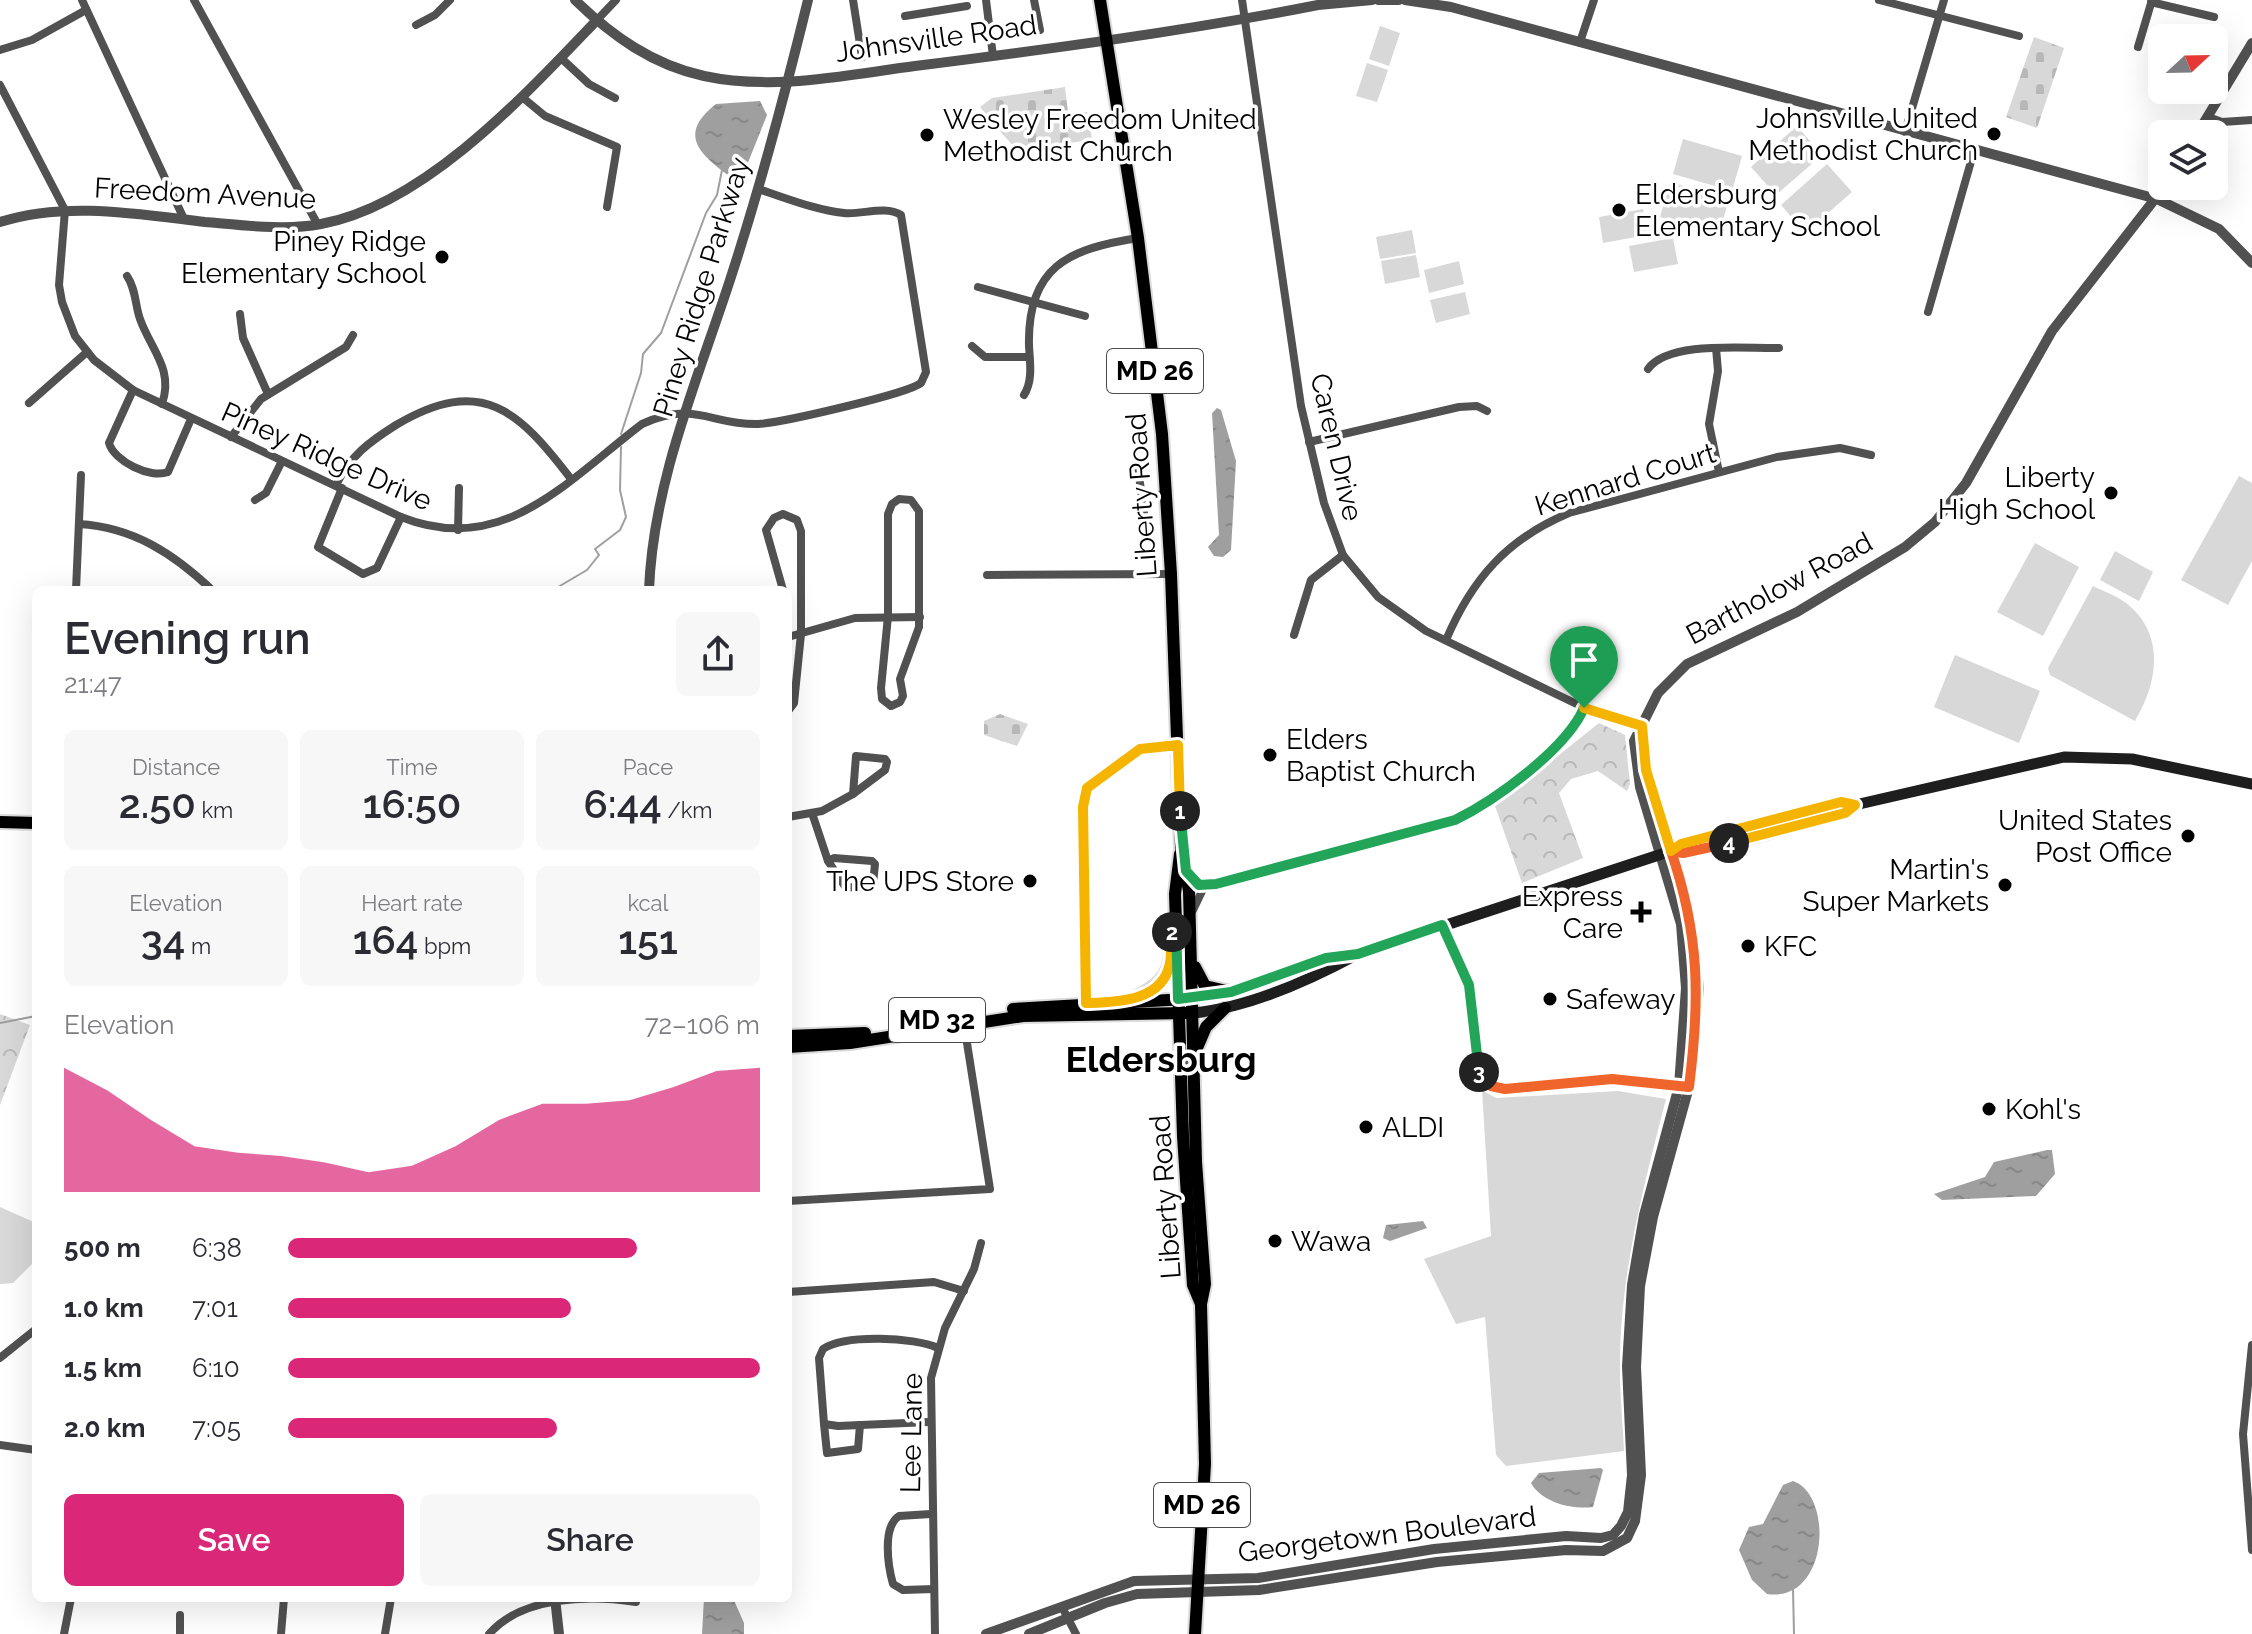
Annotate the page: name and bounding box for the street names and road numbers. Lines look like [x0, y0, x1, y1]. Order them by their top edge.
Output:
street label: Johnsville Road [833, 8, 1039, 69]
street label: Piney Ridge Parkway [646, 153, 757, 421]
street label: Freedom Avenue [93, 171, 317, 216]
road number: MD 26 [1107, 349, 1203, 393]
street label: Caren Drive [1304, 370, 1370, 524]
street label: Piney Ridge Drive [216, 395, 437, 518]
street label: Liberty Road [1119, 412, 1164, 578]
street label: Kennard Court [1531, 436, 1720, 523]
street label: Bartholow Road [1680, 525, 1878, 651]
road number: MD 32 [889, 998, 985, 1042]
street label: Liberty Road [1143, 1114, 1188, 1280]
street label: Lee Lane [894, 1373, 929, 1493]
road number: MD 26 [1154, 1483, 1250, 1527]
street label: Georgetown Boulevard [1236, 1500, 1538, 1569]

